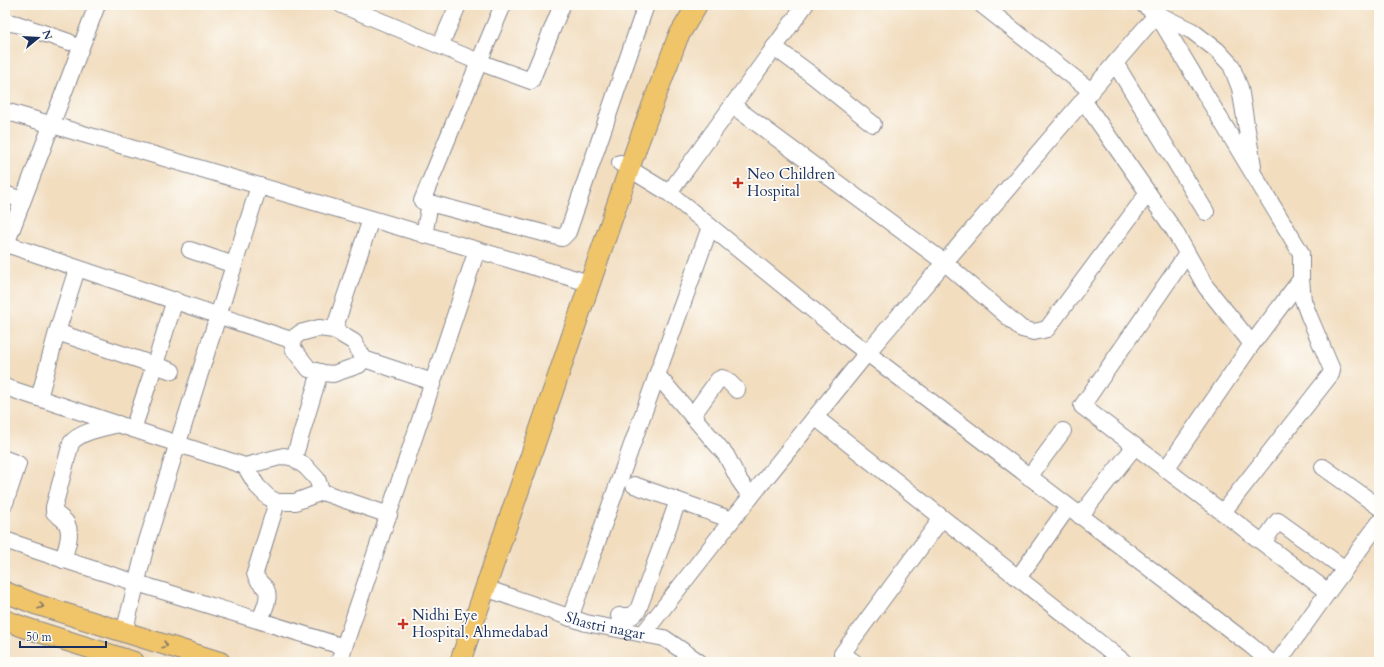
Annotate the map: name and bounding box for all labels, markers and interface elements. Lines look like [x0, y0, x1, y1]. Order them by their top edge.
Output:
north arrow [18, 18, 58, 58]
text: N [38, 28, 56, 42]
place label: Neo Children Hospital [747, 164, 836, 201]
marker: Neo Children Hospital [732, 177, 744, 189]
one-way arrow [38, 601, 45, 610]
place label: Nidhi Eye Hospital, Ahmedabad [412, 605, 548, 642]
street label: Shastri nagar [562, 607, 647, 644]
marker: Nidhi Eye Hospital, Ahmedabad [397, 618, 409, 630]
scale bar [20, 623, 106, 649]
text: 50 m [26, 629, 53, 645]
one-way arrow [162, 640, 169, 649]

